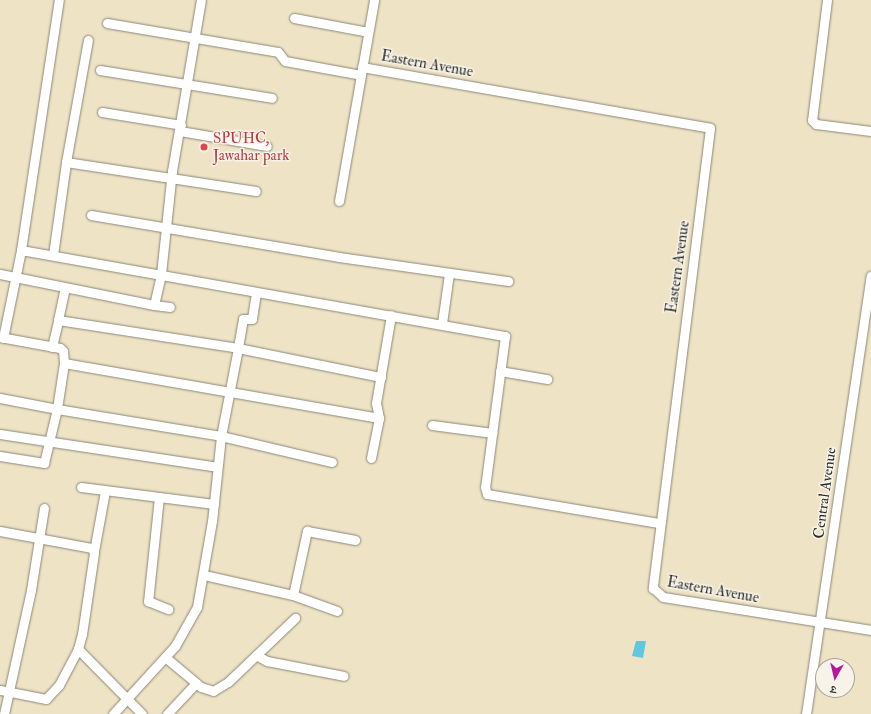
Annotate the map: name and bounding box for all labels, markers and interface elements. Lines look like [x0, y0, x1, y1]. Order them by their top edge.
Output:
street label: Eastern Avenue [380, 47, 474, 81]
place label: SPUHC, Jawahar park [213, 129, 289, 164]
marker: SPUHC, Jawahar park [198, 141, 210, 153]
street label: Eastern Avenue [663, 220, 693, 314]
street label: Central Avenue [810, 446, 840, 540]
street label: Eastern Avenue [666, 573, 760, 607]
north arrow [815, 658, 855, 698]
text: उ [830, 683, 837, 696]

